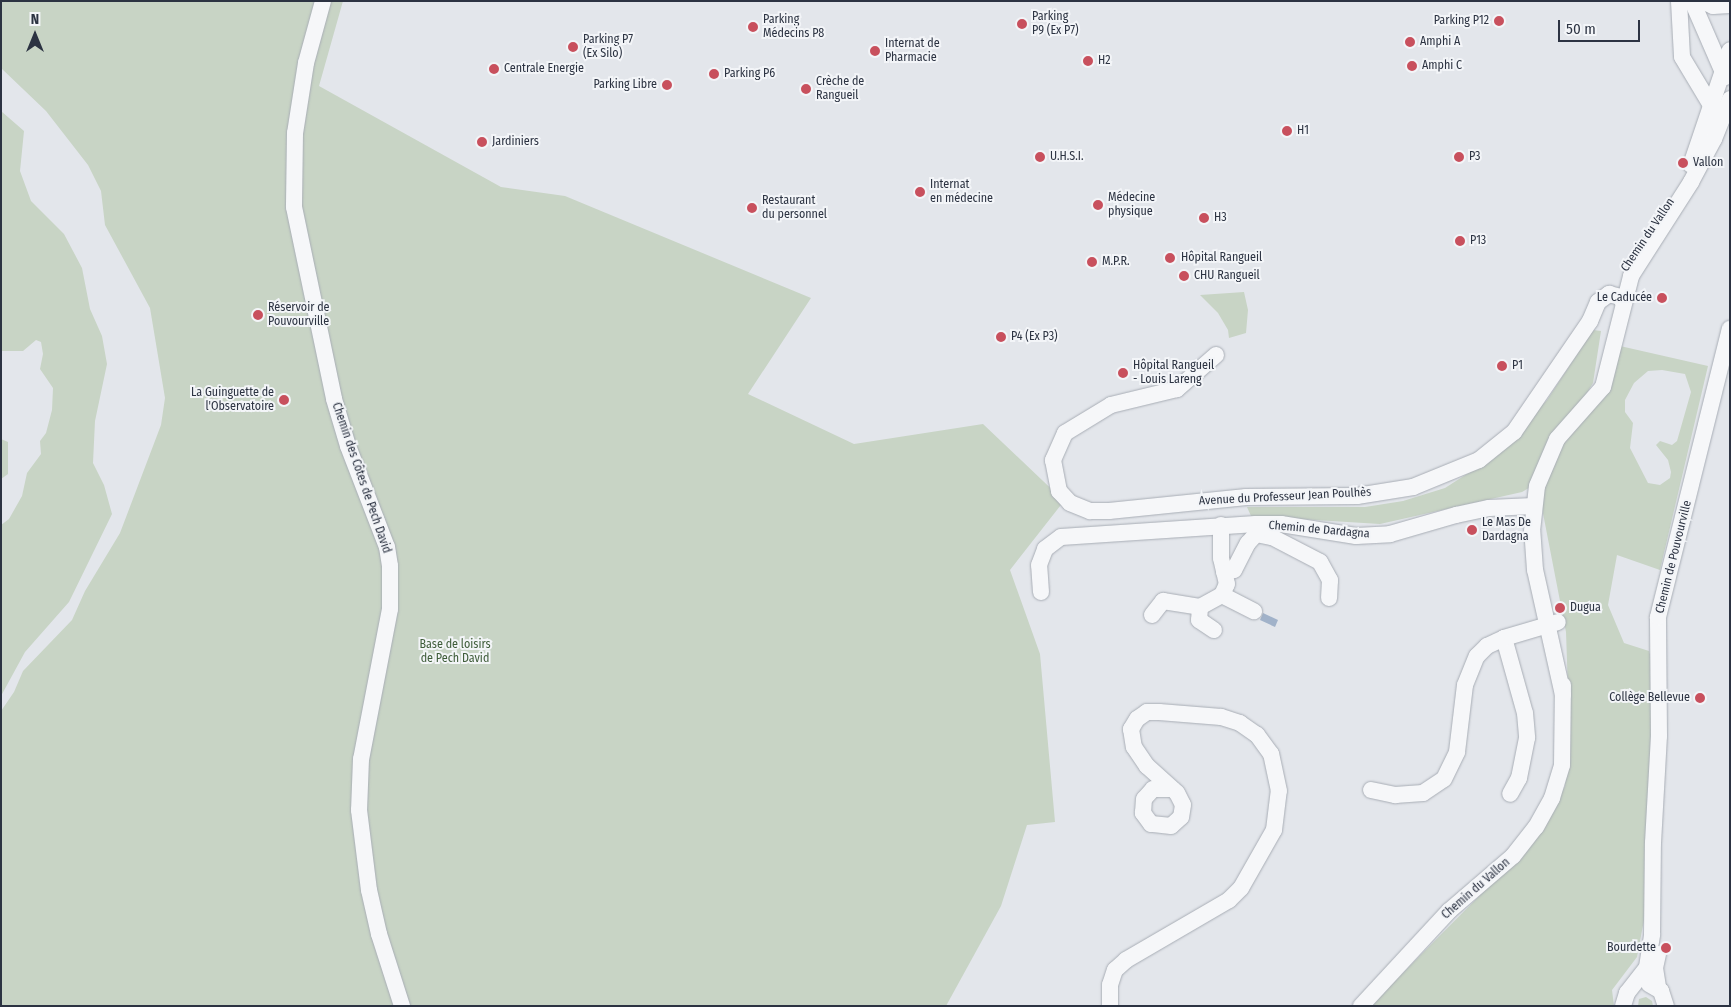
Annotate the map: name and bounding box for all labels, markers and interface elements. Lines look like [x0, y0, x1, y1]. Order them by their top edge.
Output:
north arrow [10, 10, 60, 60]
place label: Parking P9 (Ex P7) [1032, 10, 1079, 38]
scale bar [1561, 10, 1644, 42]
text: N [31, 11, 39, 28]
place label: Parking Médecins P8 [763, 13, 824, 41]
place label: Parking P12 [1434, 14, 1489, 28]
marker: Parking P12 [1493, 15, 1505, 27]
marker: Parking P9 (Ex P7) [1016, 18, 1028, 30]
text: 50 m [1566, 20, 1596, 38]
marker: Parking Médecins P8 [747, 21, 759, 33]
place label: Parking P7 (Ex Silo) [583, 33, 633, 61]
place label: Amphi A [1420, 35, 1460, 49]
marker: Amphi A [1404, 36, 1416, 48]
place label: Internat de Pharmacie [885, 37, 940, 65]
marker: Parking P7 (Ex Silo) [567, 41, 579, 53]
marker: Internat de Pharmacie [869, 45, 881, 57]
place label: H2 [1098, 54, 1111, 68]
marker: H2 [1082, 55, 1094, 67]
place label: Amphi C [1422, 59, 1462, 73]
marker: Amphi C [1406, 60, 1418, 72]
place label: Centrale Energie [504, 62, 584, 76]
marker: Centrale Energie [488, 63, 500, 75]
place label: Parking P6 [724, 67, 775, 81]
marker: Parking P6 [708, 68, 720, 80]
place label: Crèche de Rangueil [816, 75, 864, 103]
place label: Parking Libre [593, 78, 657, 92]
marker: Parking Libre [661, 79, 673, 91]
marker: Crèche de Rangueil [800, 83, 812, 95]
place label: H1 [1297, 124, 1309, 138]
marker: H1 [1281, 125, 1293, 137]
place label: Jardiniers [492, 135, 539, 149]
marker: Jardiniers [476, 136, 488, 148]
place label: U.H.S.I. [1050, 150, 1083, 164]
place label: P3 [1469, 150, 1480, 164]
marker: U.H.S.I. [1034, 151, 1046, 163]
marker: P3 [1453, 151, 1465, 163]
place label: Vallon [1693, 156, 1723, 170]
marker: Vallon [1677, 157, 1689, 169]
place label: Internat en médecine [930, 178, 993, 206]
marker: Internat en médecine [914, 186, 926, 198]
place label: Médecine physique [1108, 191, 1155, 219]
place label: Restaurant du personnel [762, 194, 827, 222]
street label: Chemin du Vallon [1618, 196, 1678, 274]
marker: Médecine physique [1092, 199, 1104, 211]
marker: Restaurant du personnel [746, 202, 758, 214]
place label: H3 [1214, 211, 1227, 225]
marker: H3 [1198, 212, 1210, 224]
place label: P13 [1470, 234, 1486, 248]
marker: P13 [1454, 235, 1466, 247]
marker: Hôpital Rangueil [1163, 251, 1177, 265]
place label: Hôpital Rangueil [1181, 251, 1262, 265]
place label: M.P.R. [1102, 255, 1130, 269]
marker: M.P.R. [1086, 256, 1098, 268]
place label: CHU Rangueil [1194, 269, 1260, 283]
marker: CHU Rangueil [1178, 270, 1190, 282]
place label: Le Caducée [1597, 291, 1652, 305]
marker: Le Caducée [1656, 292, 1668, 304]
place label: Réservoir de Pouvourville [268, 301, 330, 329]
marker: Réservoir de Pouvourville [252, 309, 264, 321]
place label: P4 (Ex P3) [1011, 330, 1058, 344]
marker: P4 (Ex P3) [995, 331, 1007, 343]
place label: Hôpital Rangueil - Louis Lareng [1133, 359, 1214, 387]
place label: P1 [1512, 359, 1523, 373]
marker: P1 [1496, 360, 1508, 372]
marker: Hôpital Rangueil - Louis Lareng [1117, 367, 1129, 379]
place label: La Guinguette de l'Observatoire [191, 386, 274, 414]
marker: La Guinguette de l'Observatoire [278, 394, 290, 406]
street label: Chemin des Côtes de Pech David [328, 401, 394, 555]
street label: Avenue du Professeur Jean Poulhès [1198, 485, 1372, 509]
street label: Chemin de Pouvourville [1653, 499, 1695, 615]
place label: Le Mas De Dardagna [1482, 516, 1531, 544]
street label: Chemin de Dardagna [1268, 518, 1370, 542]
marker: Le Mas De Dardagna [1466, 524, 1478, 536]
place label: Dugua [1570, 601, 1601, 615]
marker: Dugua [1554, 602, 1566, 614]
park label: Base de loisirs de Pech David [419, 638, 491, 666]
place label: Collège Bellevue [1609, 691, 1690, 705]
marker: Collège Bellevue [1694, 692, 1706, 704]
street label: Chemin du Vallon [1439, 856, 1513, 922]
place label: Bourdette [1607, 941, 1656, 955]
marker: Bourdette [1660, 942, 1672, 954]

